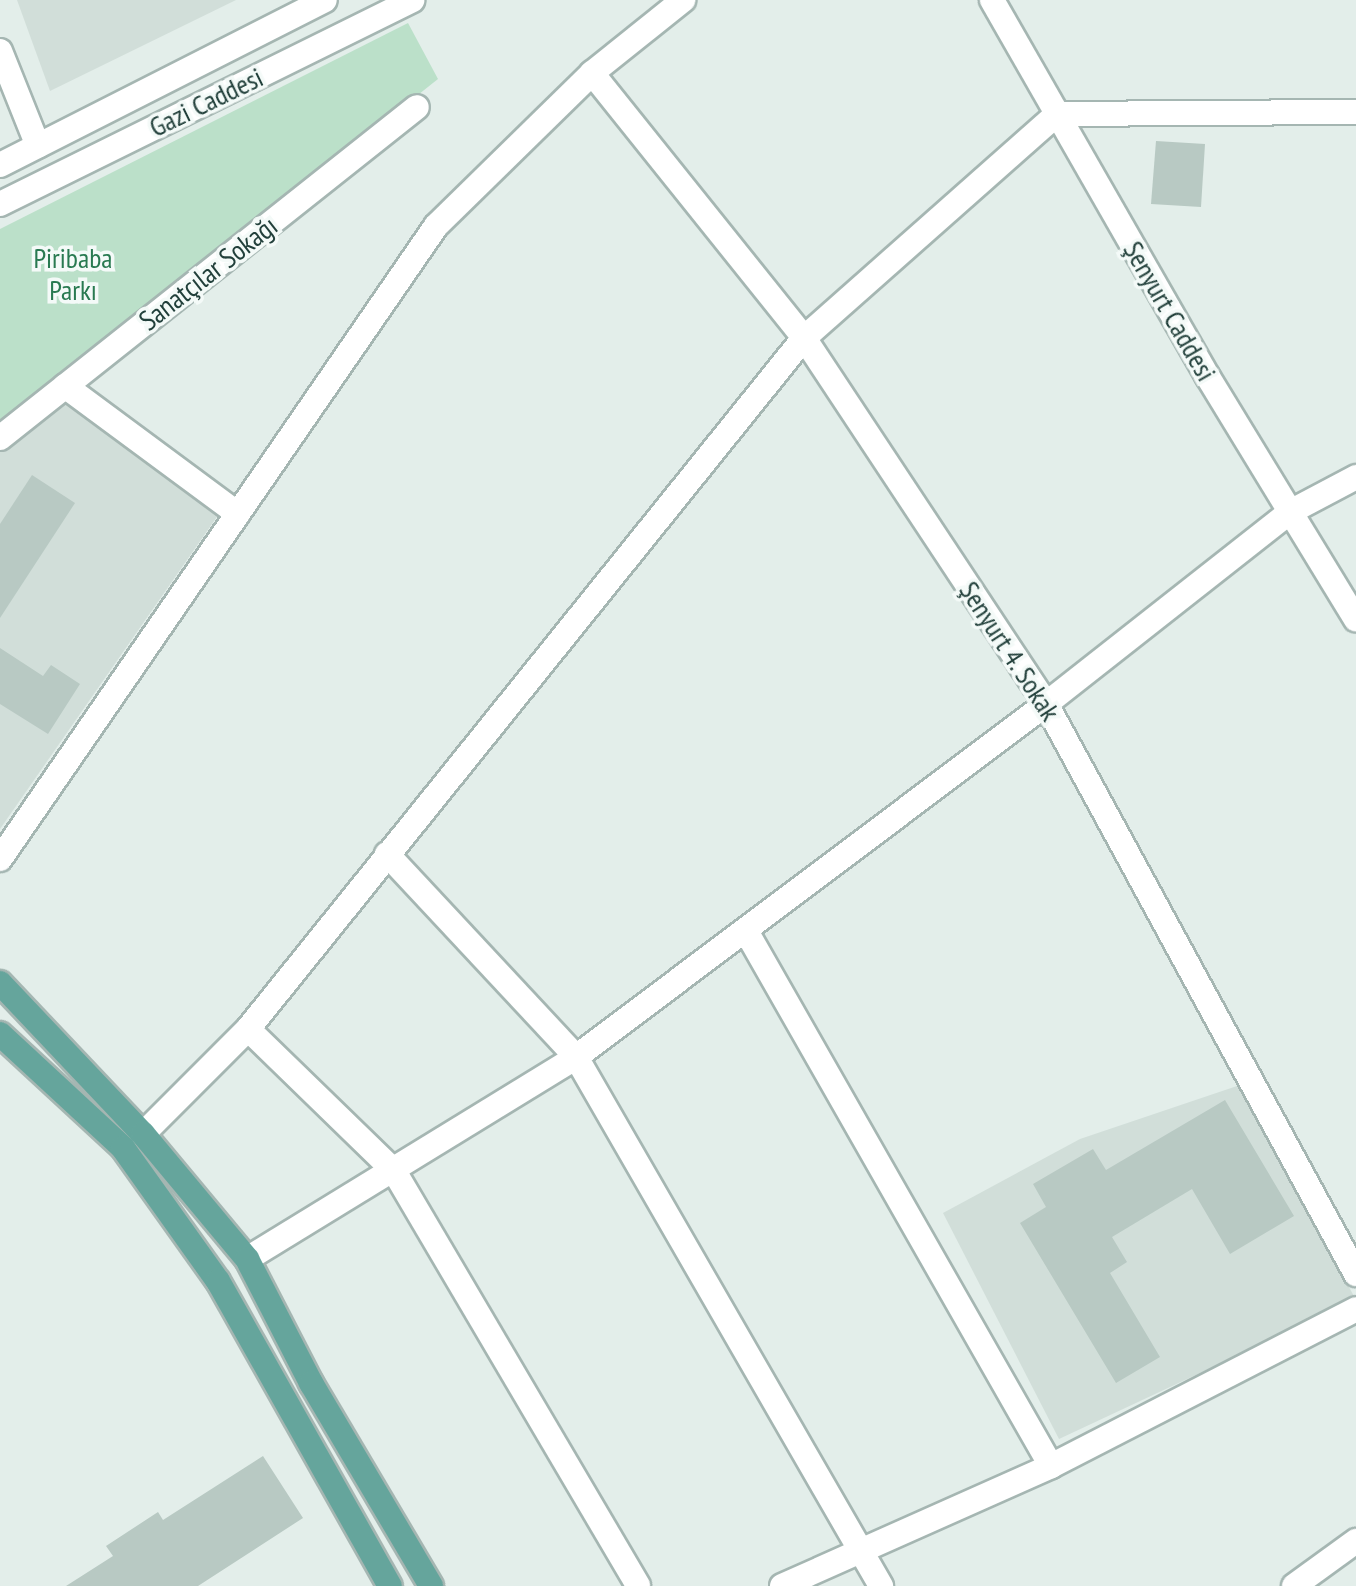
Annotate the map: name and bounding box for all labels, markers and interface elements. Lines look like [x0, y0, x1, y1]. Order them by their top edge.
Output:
street label: Gazi Caddesi [144, 60, 268, 144]
street label: Sanatçılar Sokağı [132, 209, 284, 337]
street label: Şenyurt Caddesi [1117, 235, 1223, 387]
park label: Piribaba Parkı [33, 241, 113, 307]
street label: Şenyurt 4. Sokak [952, 574, 1068, 728]

